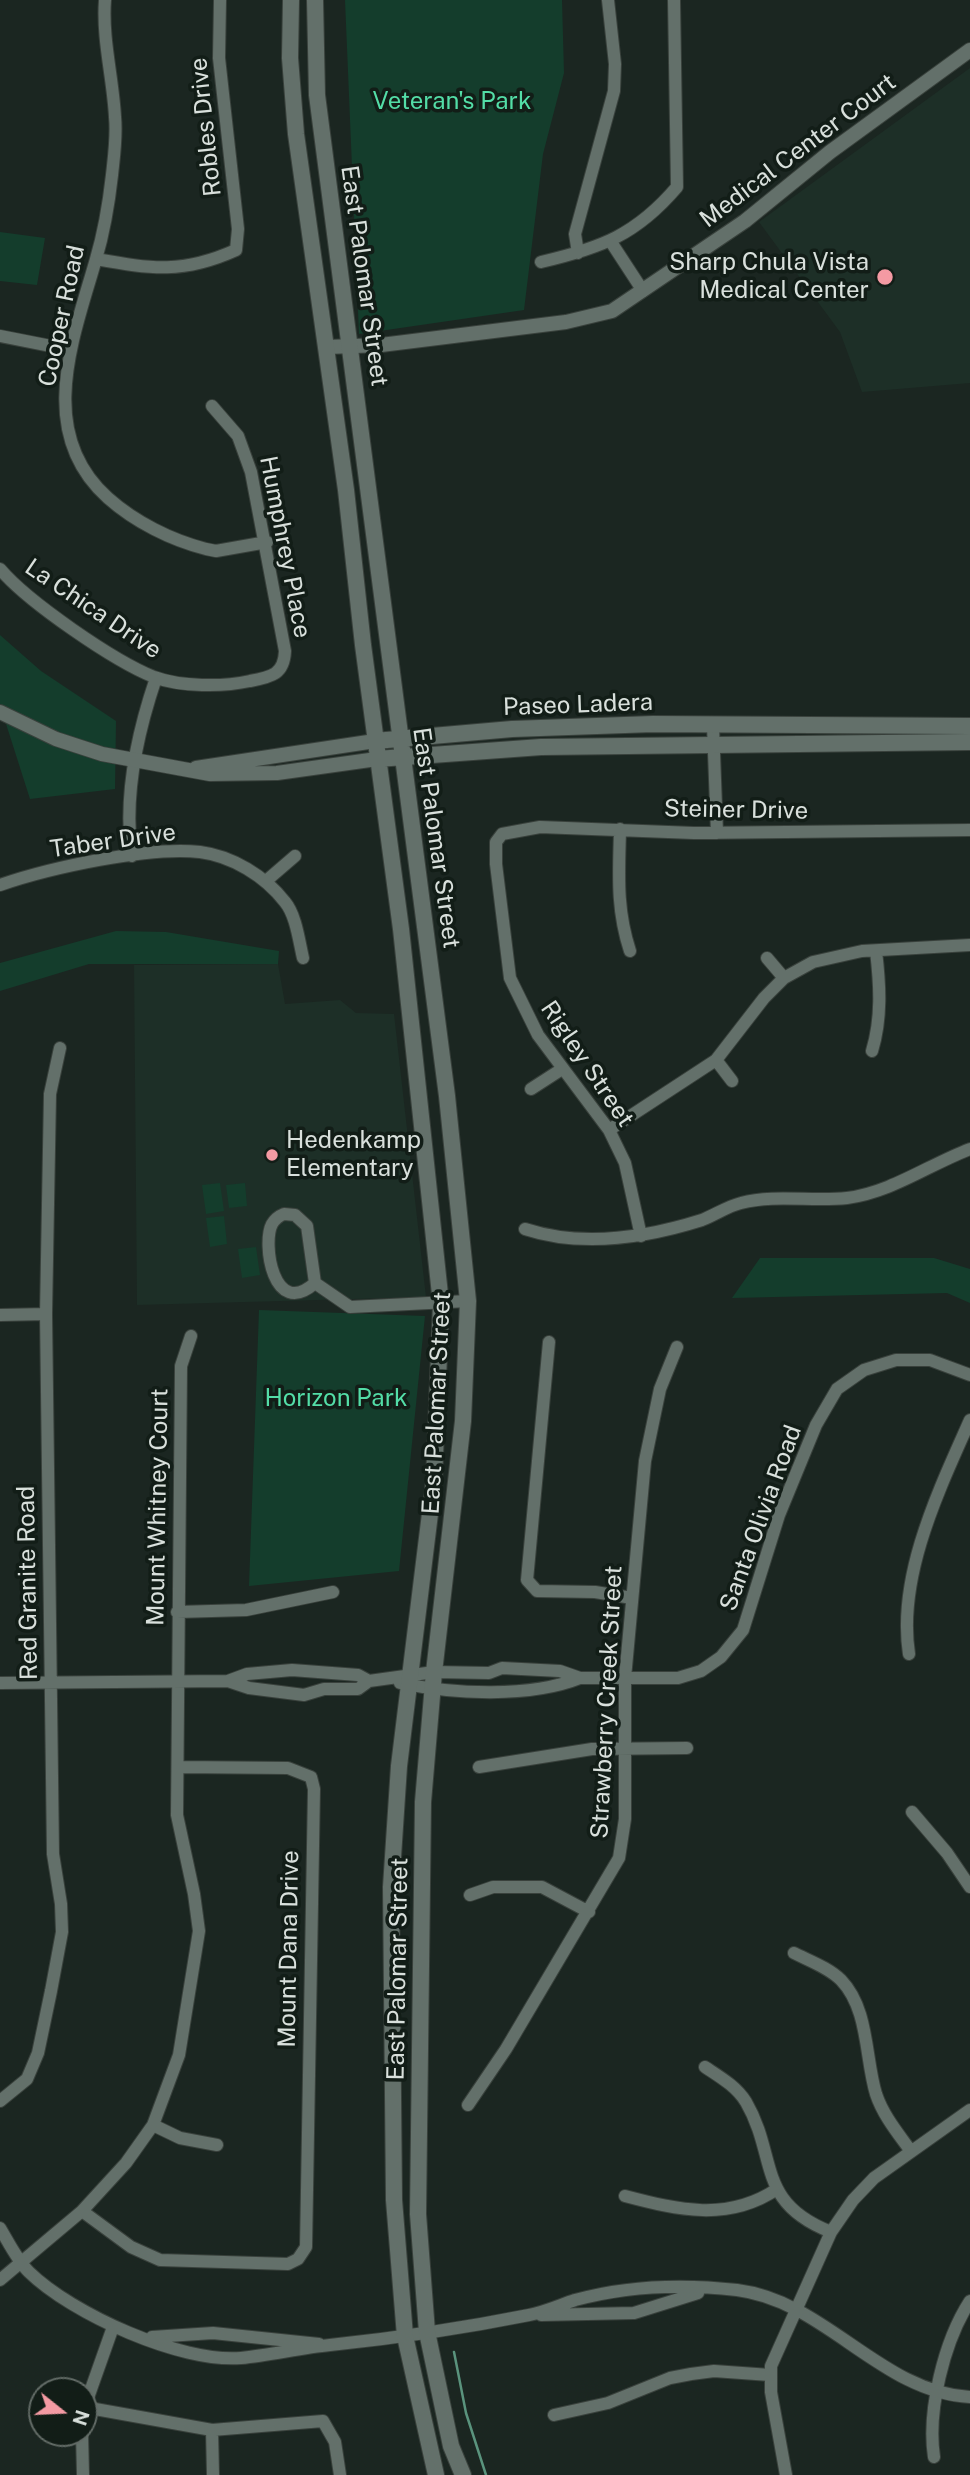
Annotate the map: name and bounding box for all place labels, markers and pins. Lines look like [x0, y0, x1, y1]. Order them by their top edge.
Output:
place label: Sharp Chula Vista Medical Center [669, 249, 869, 305]
marker: Sharp Chula Vista Medical Center [875, 267, 895, 287]
place label: Hedenkamp Elementary [286, 1127, 421, 1183]
marker: Hedenkamp Elementary [264, 1147, 280, 1163]

